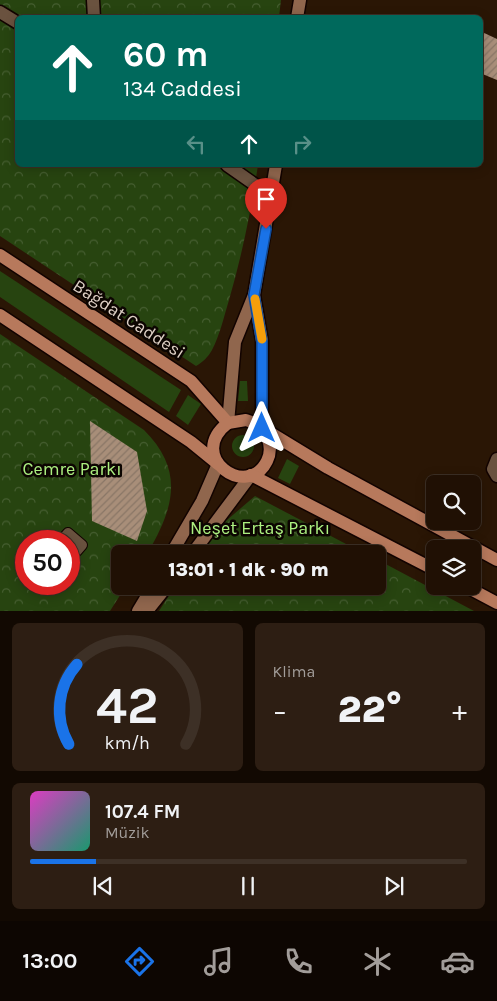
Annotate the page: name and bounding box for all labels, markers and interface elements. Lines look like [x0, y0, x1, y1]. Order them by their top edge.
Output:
text: 60 m [123, 34, 208, 75]
icon: ahead [40, 35, 105, 100]
text: 134 Caddesi [123, 76, 242, 102]
icon: left [182, 130, 210, 158]
icon: ahead [235, 130, 263, 158]
icon: right [288, 130, 316, 158]
pin [245, 178, 287, 229]
icon: arrive [252, 185, 280, 213]
street label: Bağdat Caddesi [69, 275, 189, 363]
position arrow [235, 401, 287, 453]
park label: Cemre Parkı [22, 458, 122, 480]
map controls [426, 475, 481, 595]
button: search [426, 475, 481, 530]
park label: Neşet Ertaş Parkı [190, 517, 330, 539]
speed limit sign: 50 [15, 530, 80, 595]
button: layers [426, 540, 481, 595]
text: 13:01 · 1 dk · 90 m [168, 559, 329, 581]
text: Klima [273, 662, 315, 681]
text: 42 [96, 675, 158, 736]
text: 22° [337, 687, 402, 732]
text: − [273, 694, 287, 727]
text: + [452, 694, 467, 727]
text: km/h [105, 733, 150, 754]
text: 107.4 FM [105, 801, 180, 823]
text: Müzik [105, 823, 150, 842]
icon: previous [89, 872, 117, 900]
icon: pause [234, 872, 262, 900]
icon: next [380, 872, 408, 900]
icon: directions [122, 944, 157, 979]
icon: music [201, 944, 236, 979]
icon: phone [281, 944, 316, 979]
icon: climate [360, 944, 395, 979]
icon: car [440, 944, 475, 979]
text: 13:00 [22, 948, 78, 974]

